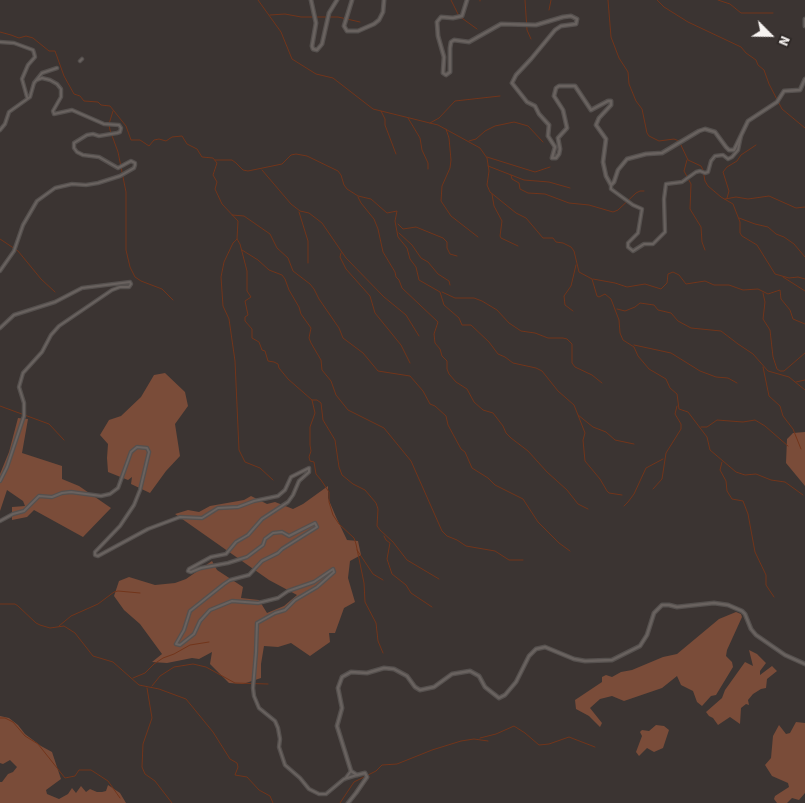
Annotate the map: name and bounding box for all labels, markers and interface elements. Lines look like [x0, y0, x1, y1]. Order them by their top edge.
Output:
north arrow [745, 10, 795, 60]
text: N [773, 33, 795, 49]

